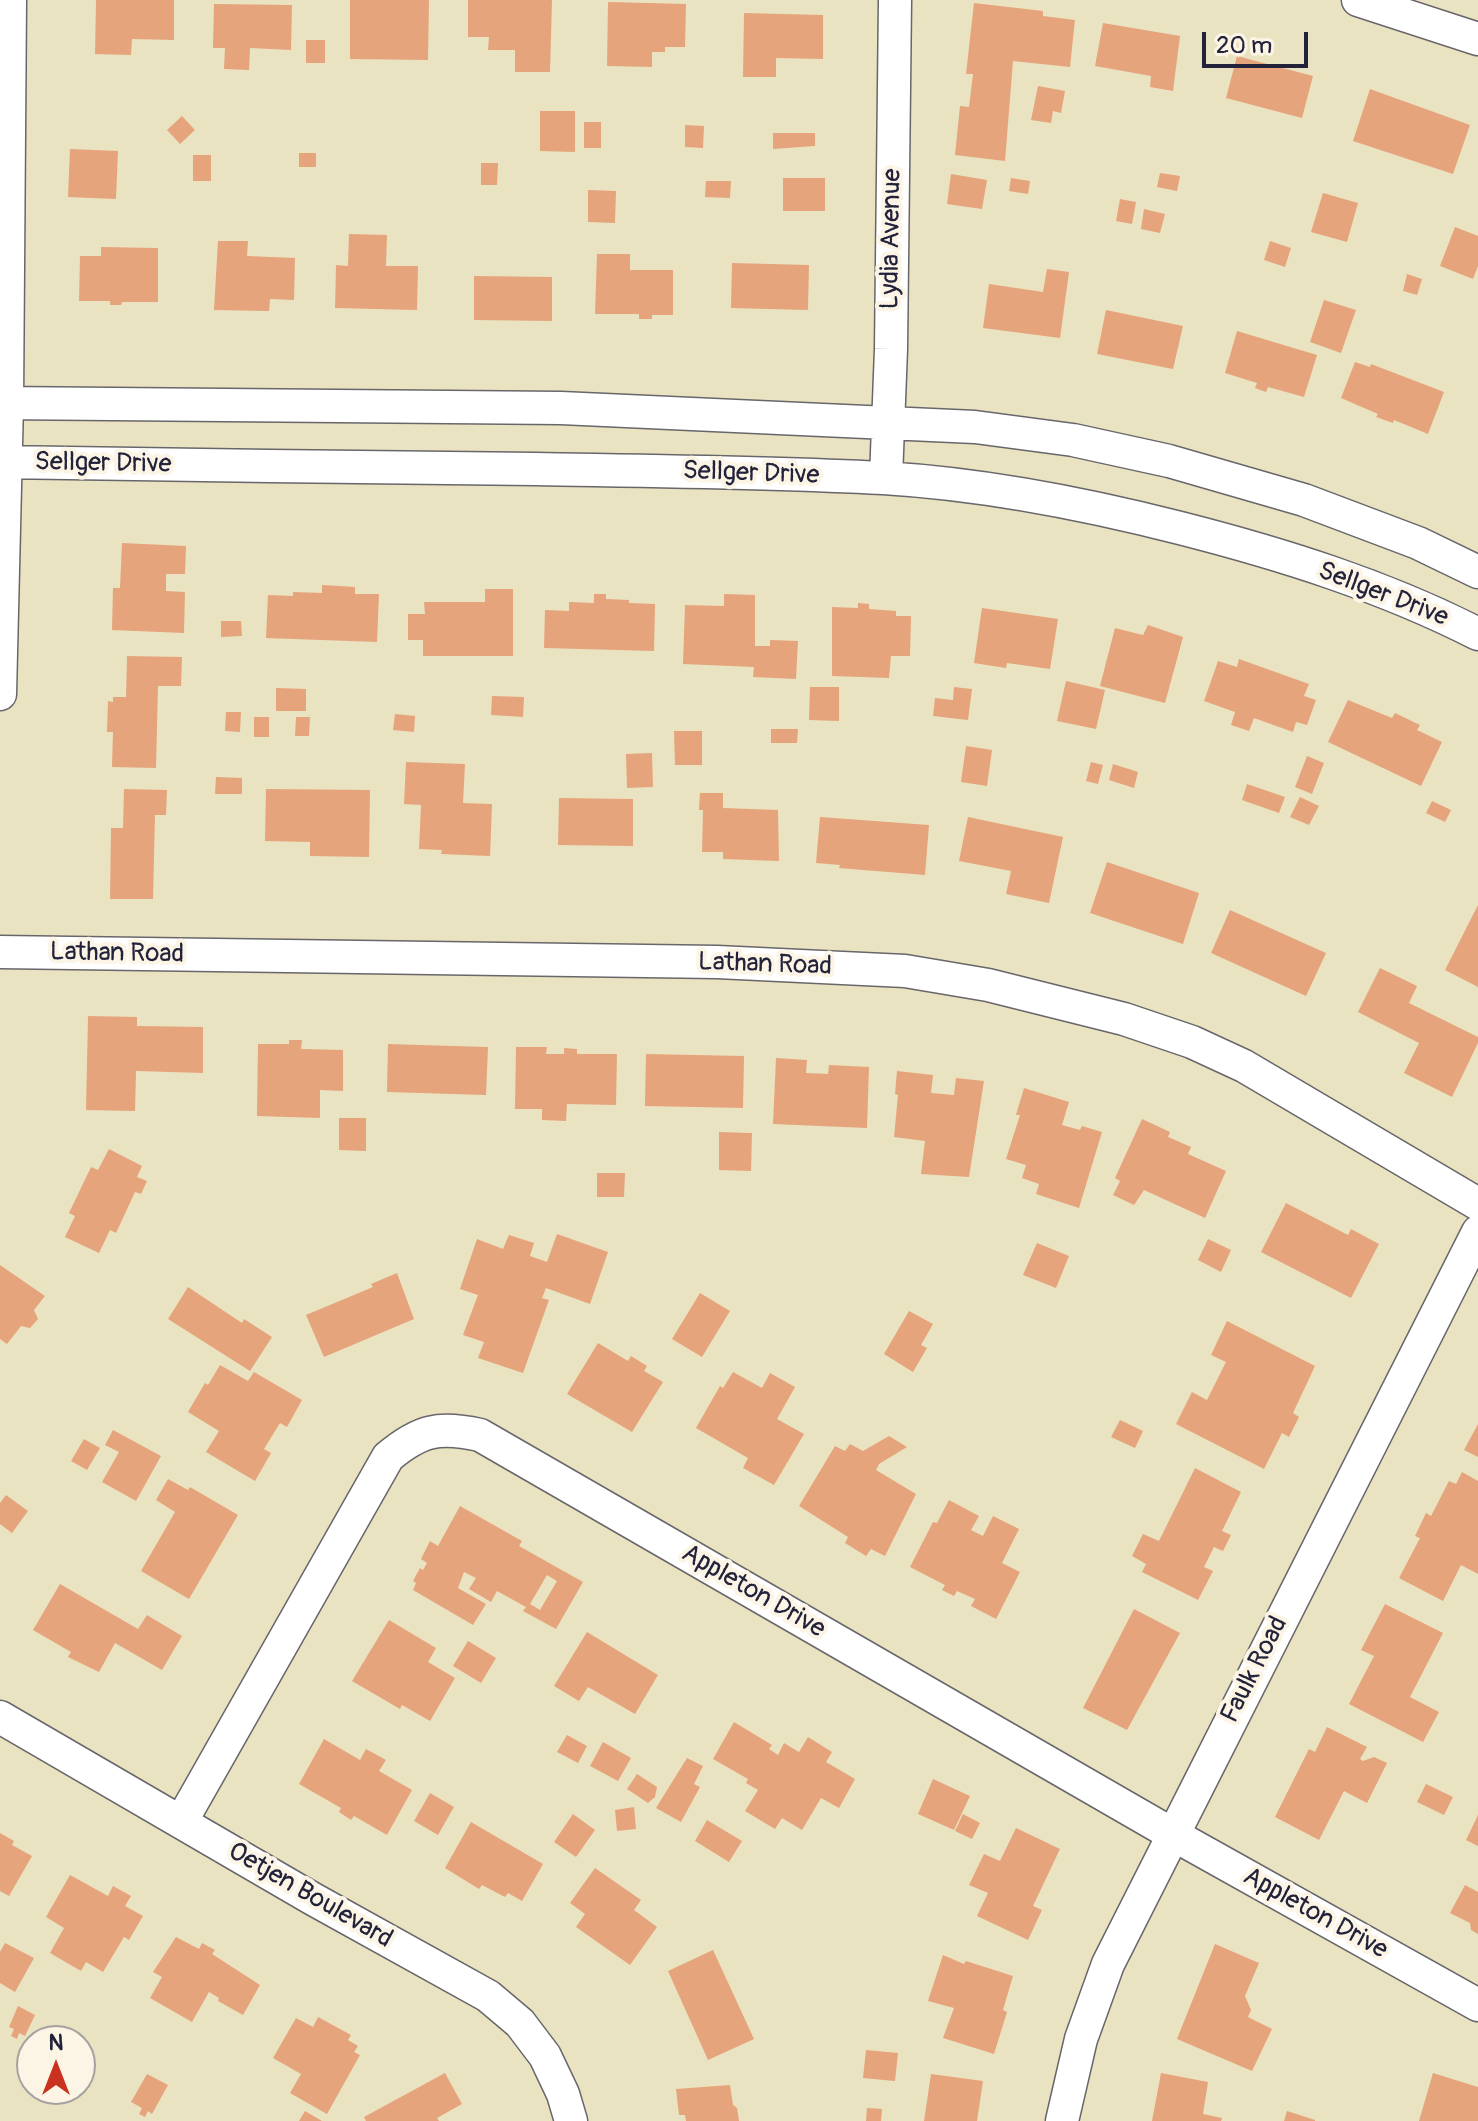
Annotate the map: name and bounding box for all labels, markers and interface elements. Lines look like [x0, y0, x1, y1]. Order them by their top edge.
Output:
scale bar [1206, 16, 1312, 66]
text: 20 m [1216, 31, 1272, 60]
street label: Lydia Avenue [875, 168, 909, 310]
street label: Sellger Drive [34, 447, 172, 481]
street label: Sellger Drive [682, 456, 820, 492]
street label: Sellger Drive [1314, 556, 1452, 634]
street label: Lathan Road [50, 937, 184, 971]
street label: Lathan Road [697, 947, 833, 983]
street label: Appleton Drive [676, 1538, 830, 1646]
street label: Faulk Road [1215, 1612, 1295, 1728]
street label: Oetjen Boulevard [222, 1836, 398, 1956]
street label: Appleton Drive [1237, 1861, 1393, 1967]
north arrow [16, 2025, 96, 2105]
text: N [49, 2029, 63, 2057]

